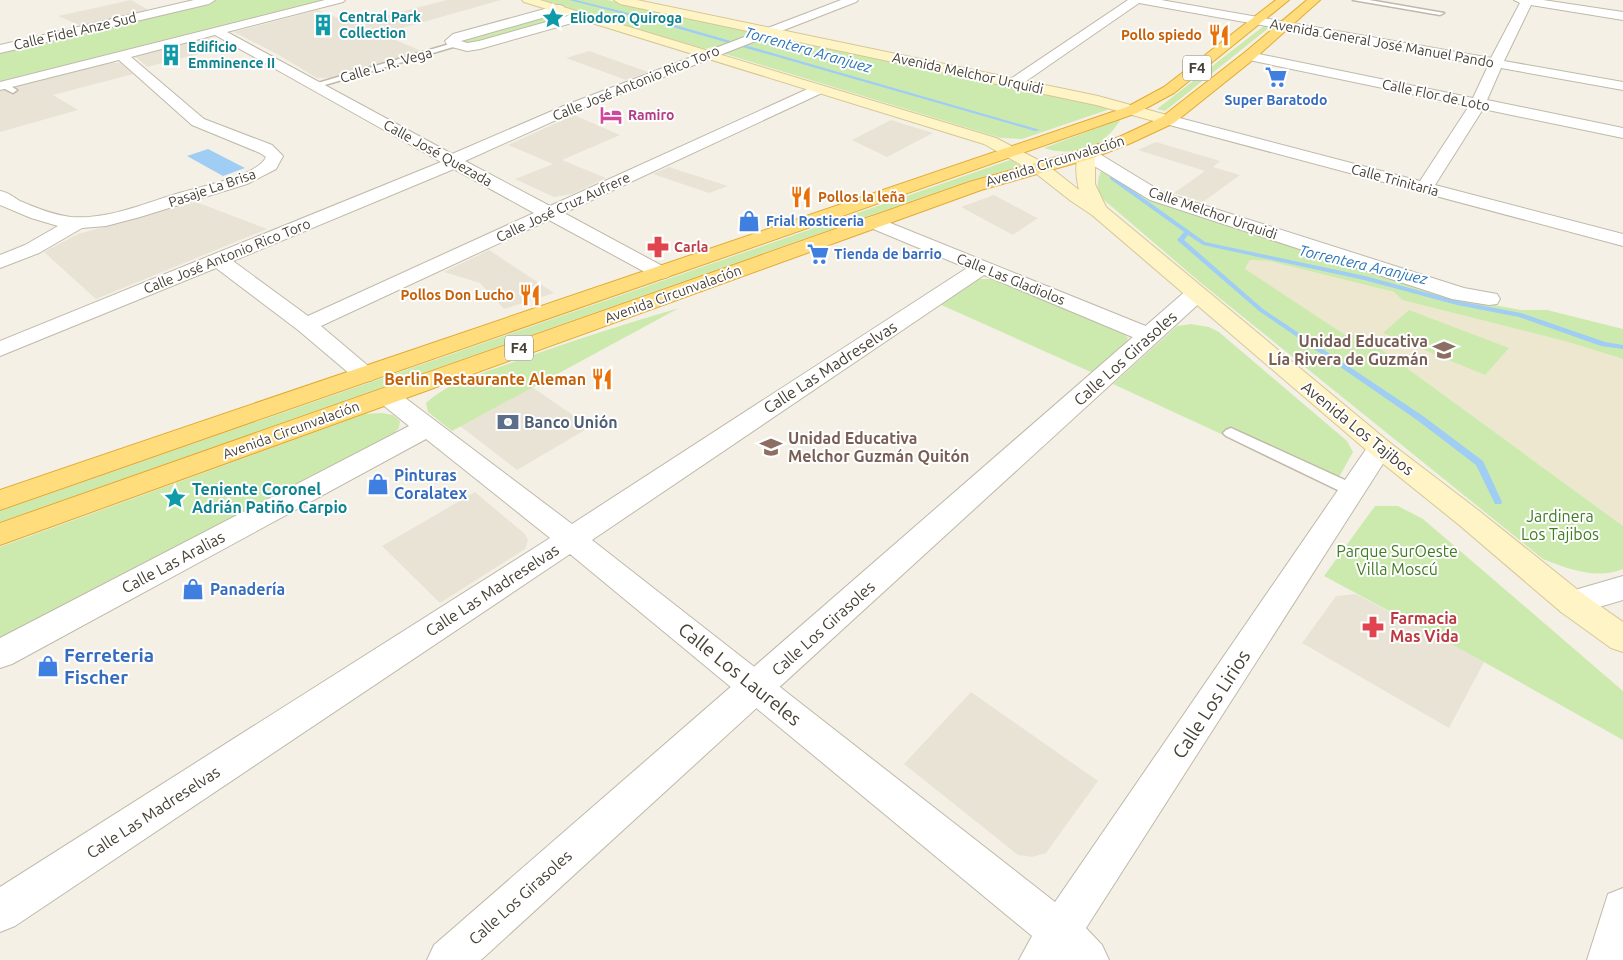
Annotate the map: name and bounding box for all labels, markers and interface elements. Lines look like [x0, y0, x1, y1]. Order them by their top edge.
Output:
place icon: Eliodoro Quiroga [540, 5, 566, 31]
street label: Calle Fidel Anze Sud [12, 9, 138, 53]
place label: Central Park Collection [339, 9, 421, 41]
place label: Eliodoro Quiroga [570, 10, 682, 26]
building icon: Central Park Collection [310, 12, 336, 38]
street label: Avenida General José Manuel Pando [1269, 15, 1495, 71]
restaurant icon: Pollo spiedo [1206, 22, 1232, 48]
water label: Torrentera Aranjuez [743, 23, 875, 76]
place label: Pollo spiedo [1121, 27, 1202, 43]
place label: Edificio Emminence II [188, 39, 275, 71]
building icon: Edificio Emminence II [158, 42, 184, 68]
street label: Calle José Antonio Rico Toro [550, 42, 722, 124]
street label: Calle L. R. Vega [338, 44, 434, 86]
street label: Avenida Melchor Urquidi [891, 49, 1045, 97]
road number: F4 [1183, 56, 1211, 80]
supermarket icon: Super Baratodo [1263, 64, 1289, 90]
street label: Calle Flor de Loto [1381, 76, 1491, 114]
place label: Super Baratodo [1225, 92, 1327, 108]
hotel icon: Ramiro [598, 102, 624, 128]
place label: Ramiro [628, 107, 675, 123]
street label: Calle José Quezada [381, 116, 495, 190]
street label: Avenida Circunvalación [984, 132, 1126, 190]
street label: Calle Trinitaria [1349, 161, 1441, 199]
street label: Pasaje La Brisa [166, 166, 258, 210]
street label: Calle José Cruz Aufrere [493, 169, 633, 245]
street label: Calle Melchor Urquidi [1147, 183, 1279, 243]
restaurant icon: Pollos la leña [788, 184, 814, 210]
place label: Pollos la leña [818, 189, 905, 205]
shop icon: Frial Rosticeria [736, 208, 762, 234]
place label: Frial Rosticeria [766, 213, 864, 229]
street label: Calle José Antonio Rico Toro [141, 215, 313, 297]
pharmacy icon: Carla [645, 234, 671, 260]
place label: Carla [674, 239, 708, 255]
supermarket icon: Tienda de barrio [805, 241, 831, 267]
water label: Torrentera Aranjuez [1297, 241, 1430, 288]
place label: Tienda de barrio [834, 246, 942, 262]
street label: Calle Las Gladiolos [954, 250, 1068, 308]
street label: Avenida Circunvalación [603, 262, 743, 326]
restaurant icon: Pollos Don Lucho [517, 282, 543, 308]
place label: Pollos Don Lucho [401, 287, 514, 303]
street label: Calle Los Girasoles [1070, 307, 1180, 409]
street label: Calle Las Madreselvas [760, 317, 900, 417]
place label: Unidad Educativa Lía Rivera de Guzmán [1268, 332, 1428, 368]
road number: F4 [505, 336, 533, 360]
school or university icon: Unidad Educativa Lía Rivera de Guzmán [1431, 337, 1457, 363]
restaurant icon: Berlin Restaurante Aleman [589, 366, 615, 392]
place label: Berlin Restaurante Aleman [384, 370, 586, 388]
street label: Avenida Los Tajibos [1298, 377, 1418, 479]
street label: Avenida Circunvalación [221, 398, 361, 462]
bank icon: Banco Unión [495, 409, 521, 435]
place label: Banco Unión [524, 413, 618, 431]
place label: Unidad Educativa Melchor Guzmán Quitón [788, 429, 969, 465]
school or university icon: Unidad Educativa Melchor Guzmán Quitón [758, 434, 784, 460]
place label: Pinturas Coralatex [394, 466, 467, 502]
shop icon: Pinturas Coralatex [365, 471, 391, 497]
place label: Teniente Coronel Adrián Patiño Carpio [192, 480, 348, 516]
place icon: Teniente Coronel Adrián Patiño Carpio [162, 485, 188, 511]
park label: Jardinera Los Tajibos [1521, 507, 1599, 543]
street label: Calle Las Aralias [119, 527, 228, 597]
street label: Calle Las Madreselvas [422, 540, 562, 640]
park label: Parque SurOeste Villa Moscú [1336, 542, 1458, 578]
shop icon: Panadería [180, 576, 206, 602]
street label: Calle Los Girasoles [768, 577, 878, 679]
place label: Panadería [210, 580, 285, 598]
place label: Farmacia Mas Vida [1390, 609, 1459, 645]
pharmacy icon: Farmacia Mas Vida [1360, 614, 1386, 640]
street label: Calle Los Laureles [674, 618, 806, 730]
place label: Ferreteria Fischer [64, 644, 154, 688]
street label: Calle Los Lirios [1168, 646, 1254, 762]
shop icon: Ferreteria Fischer [35, 653, 61, 679]
street label: Calle Las Madreselvas [83, 762, 223, 862]
street label: Calle Los Girasoles [465, 846, 575, 948]

